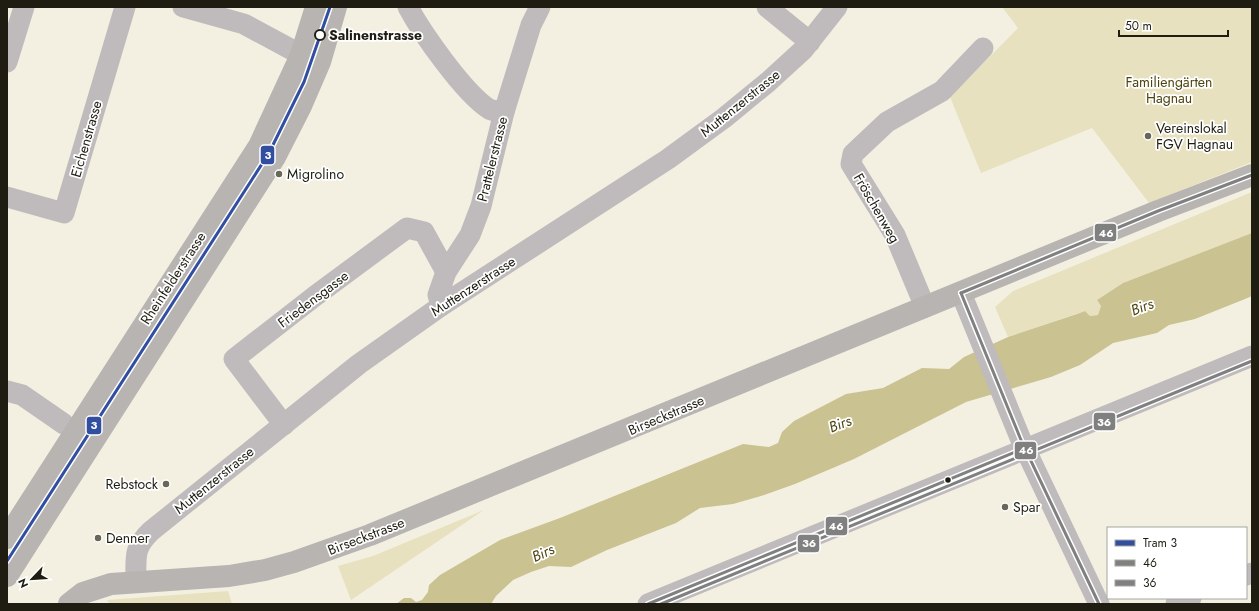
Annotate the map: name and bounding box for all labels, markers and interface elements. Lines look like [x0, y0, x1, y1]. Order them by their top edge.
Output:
scale bar [1119, 12, 1228, 38]
text: 50 m [1125, 17, 1152, 35]
place label: Salinenstrasse [329, 25, 422, 45]
marker: Salinenstrasse [314, 29, 326, 41]
street label: Muttenzerstrasse [696, 65, 784, 141]
park label: Familiengärten Hagnau [1126, 72, 1212, 108]
street label: Eichenstrasse [66, 98, 106, 180]
street label: Prattelerstrasse [472, 114, 512, 204]
place label: Vereinslokal FGV Hagnau [1156, 118, 1233, 154]
marker: Vereinslokal FGV Hagnau [1143, 131, 1153, 141]
line badge: 3 [260, 145, 275, 165]
text: 3 [265, 147, 272, 163]
place label: Migrolino [287, 164, 344, 184]
marker: Migrolino [274, 169, 284, 179]
street label: Fröschenweg [849, 169, 905, 247]
line badge: 46 [1094, 223, 1117, 242]
text: 46 [1098, 225, 1114, 241]
street label: Rheinfelderstrasse [136, 228, 210, 328]
street label: Muttenzerstrasse [427, 251, 519, 321]
street label: Friedensgasse [274, 266, 352, 332]
water label: Birs [1127, 293, 1157, 321]
street label: Birseckstrasse [625, 390, 707, 440]
water label: Birs [825, 410, 855, 438]
line badge: 36 [1093, 412, 1116, 431]
text: 36 [1097, 414, 1111, 430]
line badge: 3 [86, 416, 102, 435]
text: 3 [91, 417, 98, 433]
line badge: 46 [1014, 441, 1037, 460]
street label: Muttenzerstrasse [170, 442, 258, 518]
text: 46 [1018, 442, 1034, 458]
place label: Rebstock [105, 474, 159, 494]
unlabelled marker [943, 475, 953, 485]
marker: Rebstock [161, 479, 171, 489]
place label: Spar [1013, 497, 1040, 517]
marker: Spar [1000, 502, 1010, 512]
street label: Birseckstrasse [325, 512, 407, 560]
line badge: 46 [825, 516, 848, 536]
text: 46 [828, 518, 844, 534]
legend [1107, 527, 1247, 599]
place label: Denner [106, 528, 150, 548]
marker: Denner [93, 533, 103, 543]
line badge: 36 [797, 534, 820, 553]
text: Tram 3 [1143, 534, 1177, 552]
text: 36 [802, 535, 816, 551]
water label: Birs [528, 538, 558, 568]
text: 46 [1143, 554, 1157, 572]
north arrow [12, 559, 52, 599]
text: 36 [1143, 574, 1157, 592]
text: N [14, 576, 32, 591]

